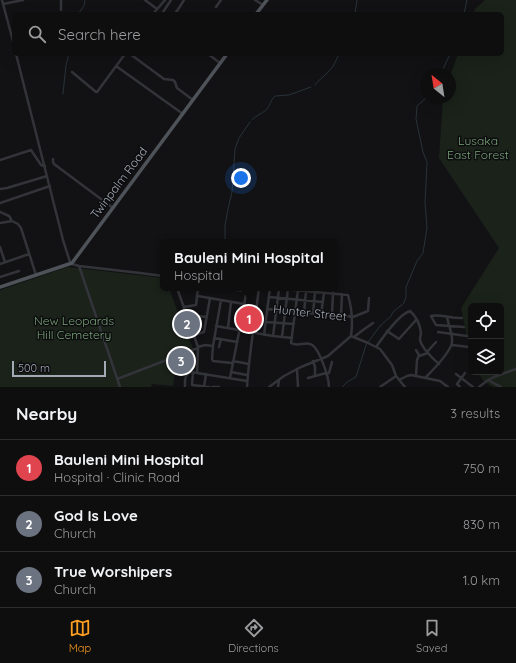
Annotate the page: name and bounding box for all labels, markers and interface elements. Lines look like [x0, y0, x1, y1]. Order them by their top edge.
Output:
search box [12, 12, 504, 56]
icon: search [26, 23, 48, 45]
text: Search here [58, 25, 141, 44]
north arrow [420, 68, 456, 104]
park label: Lusaka East Forest [447, 133, 509, 162]
street label: Twinpalm Road [87, 144, 150, 221]
your location [231, 168, 251, 188]
popup [160, 239, 338, 291]
text: Bauleni Mini Hospital [174, 248, 324, 267]
text: Hospital [174, 267, 223, 283]
street label: Hunter Street [273, 301, 348, 324]
map controls [468, 303, 504, 375]
button: locate [468, 303, 504, 339]
pin: 1 [236, 304, 262, 334]
pin: 2 [174, 309, 200, 339]
park label: New Leopards Hill Cemetery [34, 313, 114, 342]
button: layers [468, 339, 504, 375]
pin: 3 [168, 346, 194, 376]
scale bar [12, 359, 106, 378]
text: 500 m [18, 361, 50, 375]
text: Nearby [16, 403, 77, 424]
text: 3 results [450, 405, 500, 421]
text: Bauleni Mini Hospital [54, 450, 204, 469]
text: 1 [26, 460, 32, 476]
text: 750 m [463, 460, 500, 476]
text: Hospital · Clinic Road [54, 469, 180, 485]
text: God Is Love [54, 506, 138, 525]
text: 2 [25, 516, 33, 532]
text: 830 m [463, 516, 500, 532]
text: Church [54, 525, 96, 541]
text: True Worshipers [54, 562, 172, 581]
text: 3 [26, 572, 32, 588]
text: 1.0 km [463, 572, 500, 588]
text: Church [54, 581, 96, 597]
tab: Map [69, 617, 91, 655]
tab: Directions [228, 617, 279, 655]
tab: Saved [416, 617, 447, 655]

